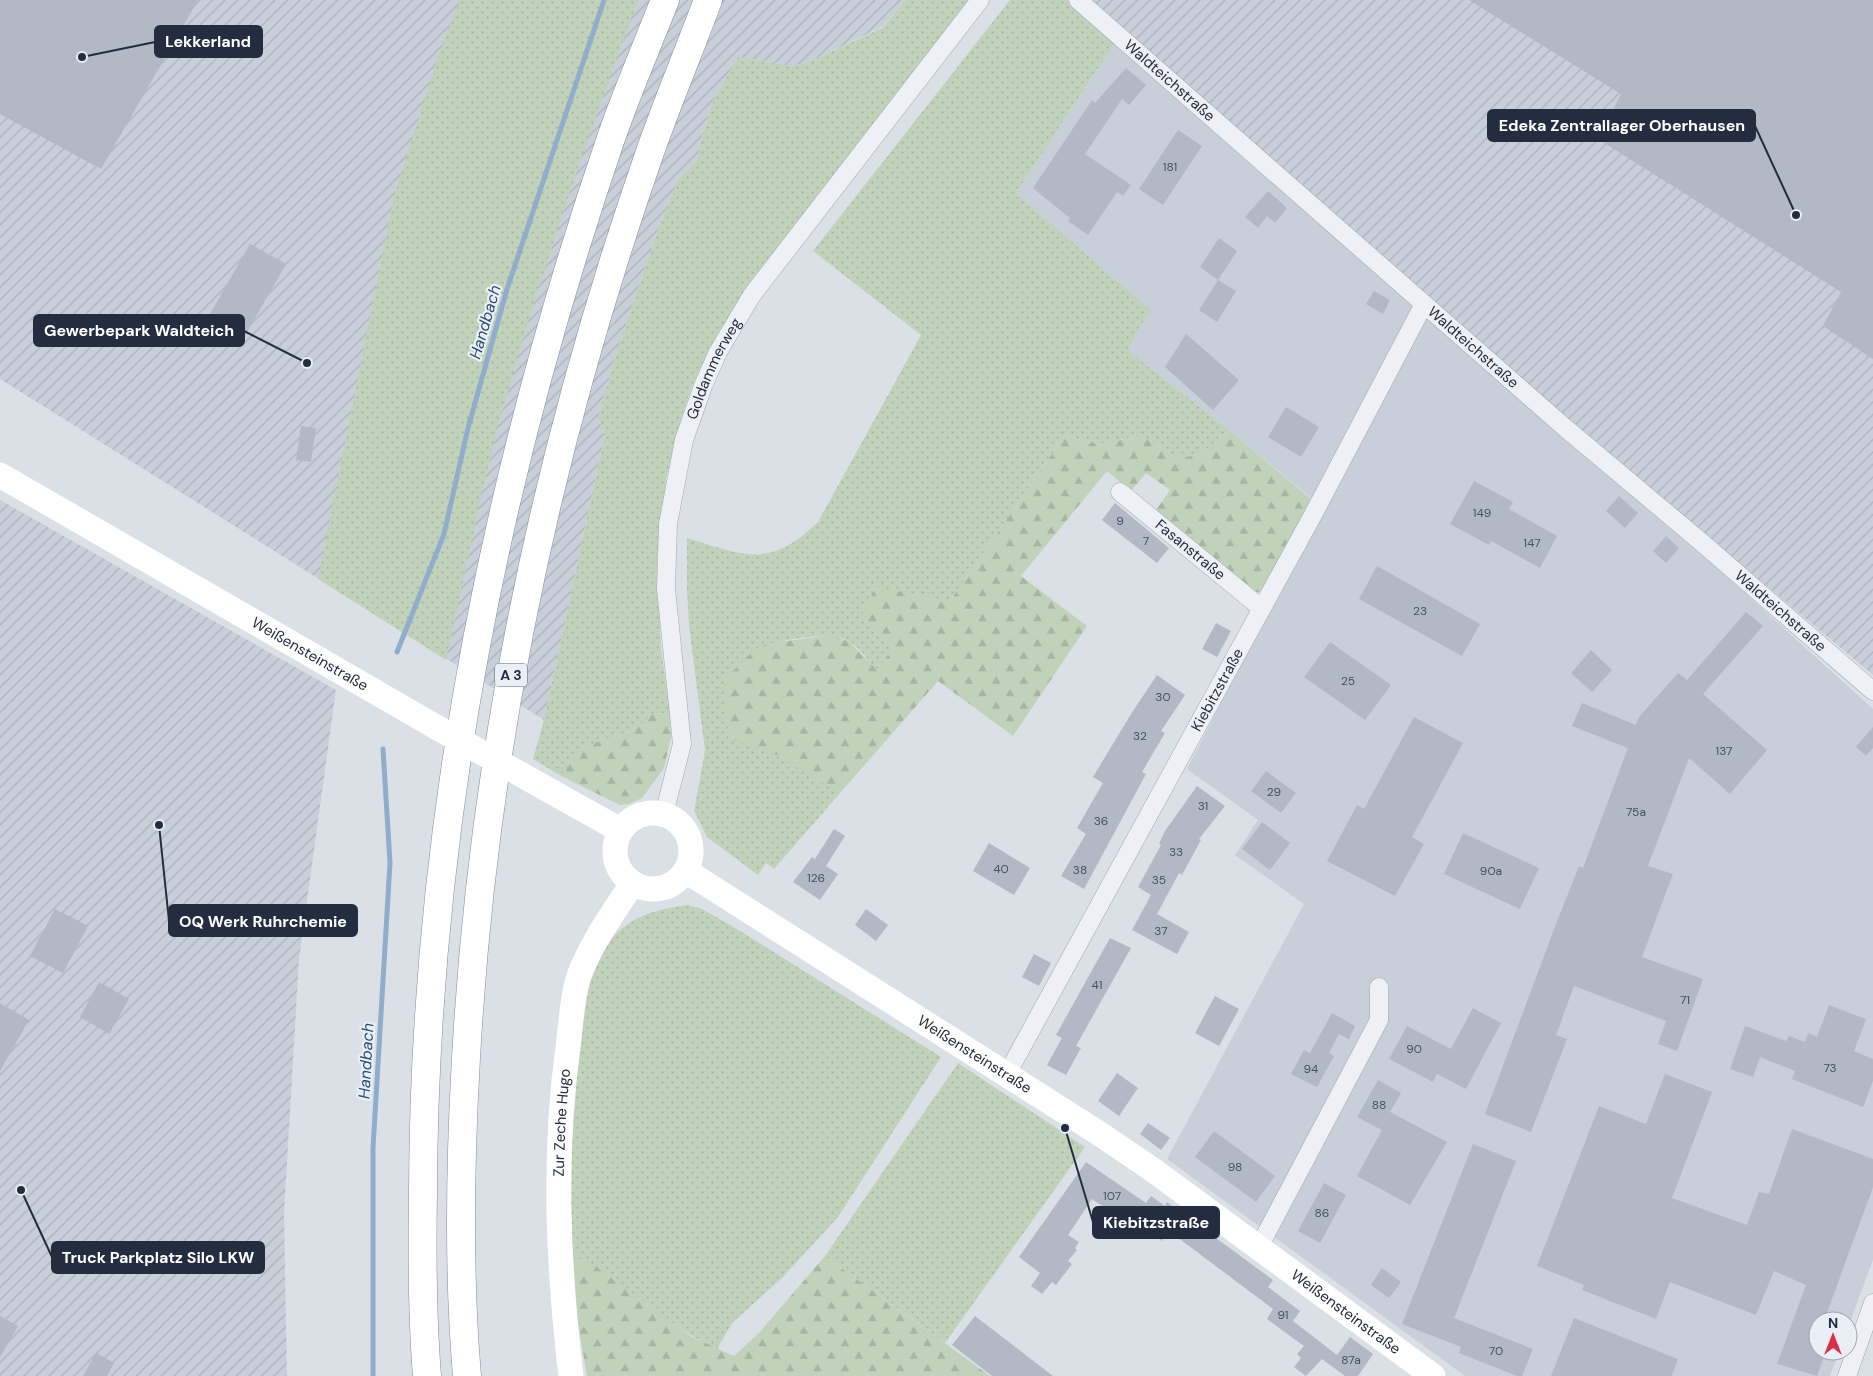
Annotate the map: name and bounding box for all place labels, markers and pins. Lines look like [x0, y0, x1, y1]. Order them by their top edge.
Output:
callout: Lekkerland [155, 26, 262, 57]
callout: Edeka Zentrallager Oberhausen [1488, 110, 1755, 141]
callout: Gewerbepark Waldteich [34, 315, 244, 346]
callout: OQ Werk Ruhrchemie [169, 905, 357, 936]
callout: Kiebitzstraße [1093, 1207, 1219, 1238]
callout: Truck Parkplatz Silo LKW [52, 1242, 264, 1273]

